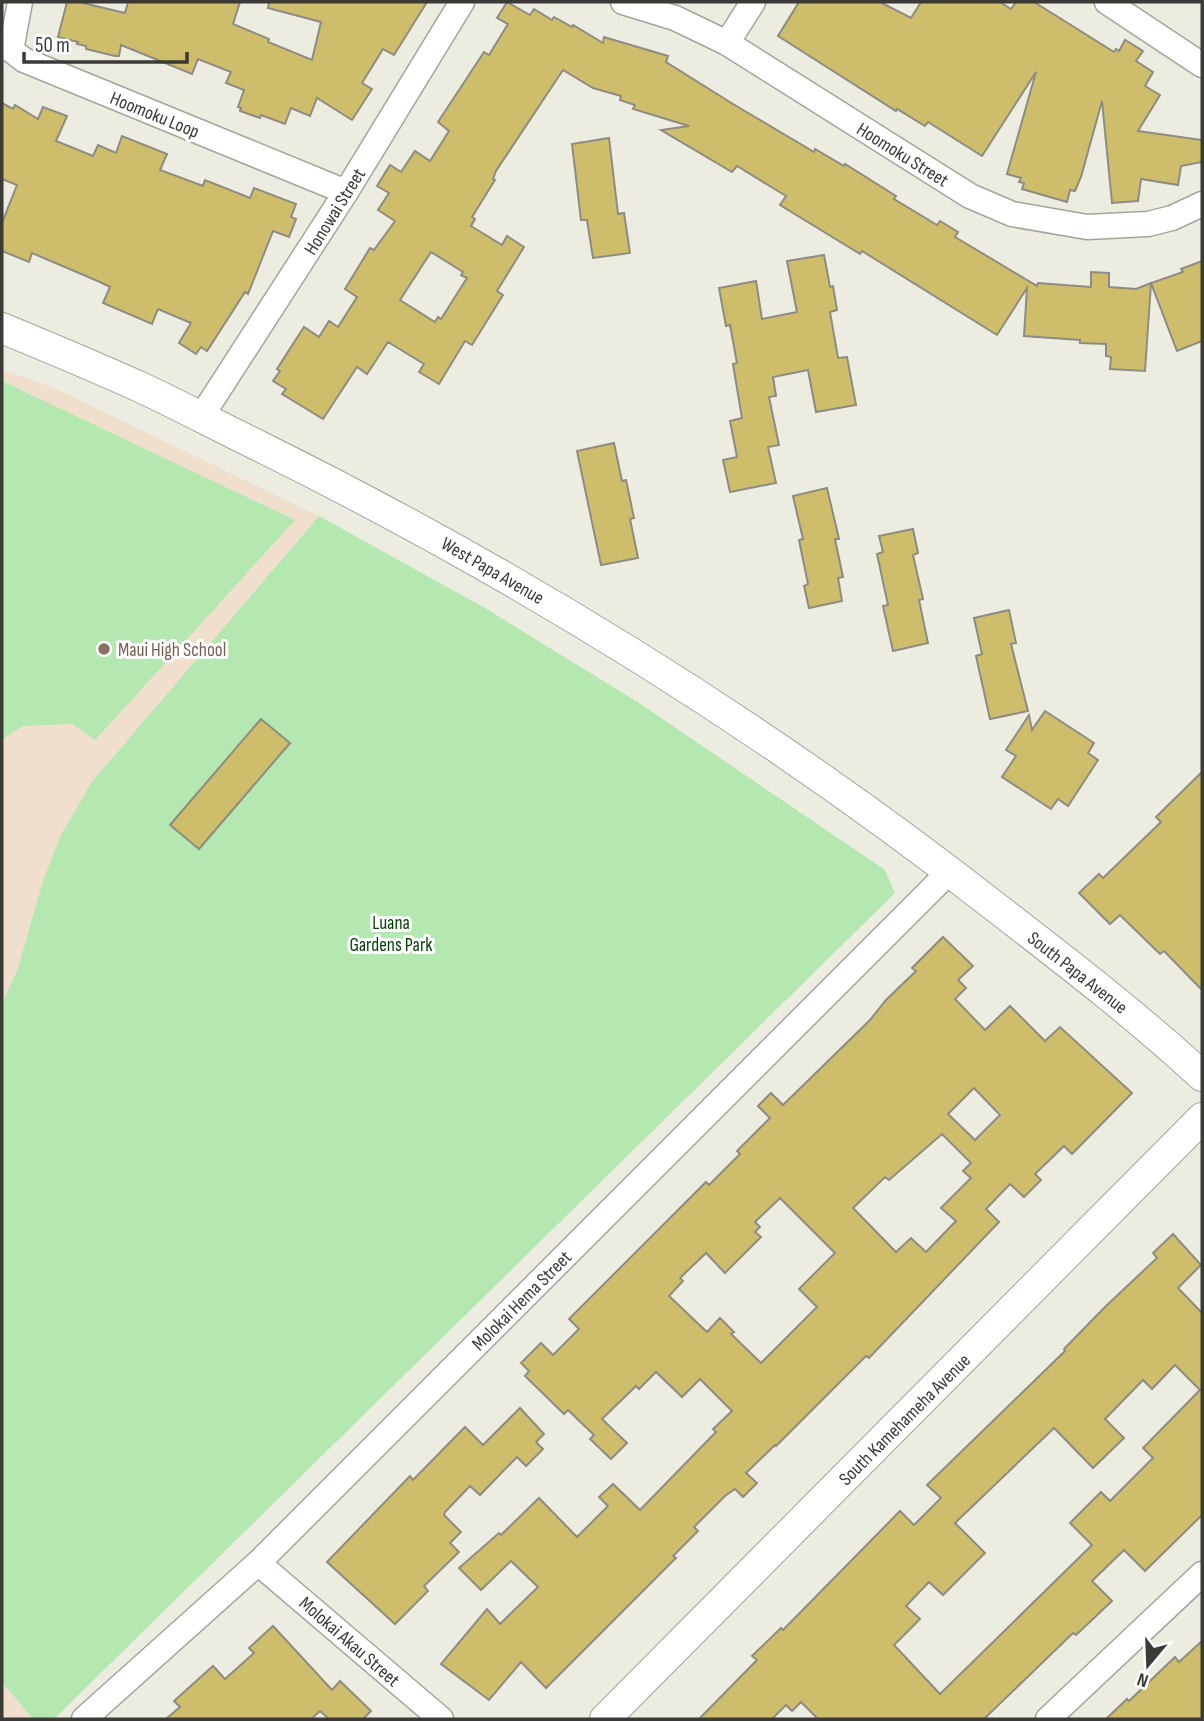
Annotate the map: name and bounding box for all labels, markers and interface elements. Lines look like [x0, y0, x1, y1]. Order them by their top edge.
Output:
scale bar [24, 21, 187, 65]
text: 50 m [35, 33, 70, 58]
street label: Hoomoku Loop [106, 87, 202, 144]
street label: Hoomoku Street [852, 118, 952, 193]
street label: Honowai Street [300, 164, 371, 259]
street label: West Papa Avenue [437, 533, 548, 610]
place label: Maui High School [118, 639, 226, 662]
marker: Maui High School [96, 641, 112, 657]
park label: Luana Gardens Park [349, 912, 433, 957]
street label: South Papa Avenue [1022, 927, 1132, 1019]
street label: Molokai Hema Street [467, 1246, 577, 1356]
street label: South Kamehameha Avenue [834, 1349, 976, 1491]
street label: Molokai Akau Street [294, 1592, 404, 1692]
north arrow [1113, 1630, 1183, 1700]
text: N [1134, 1667, 1151, 1692]

